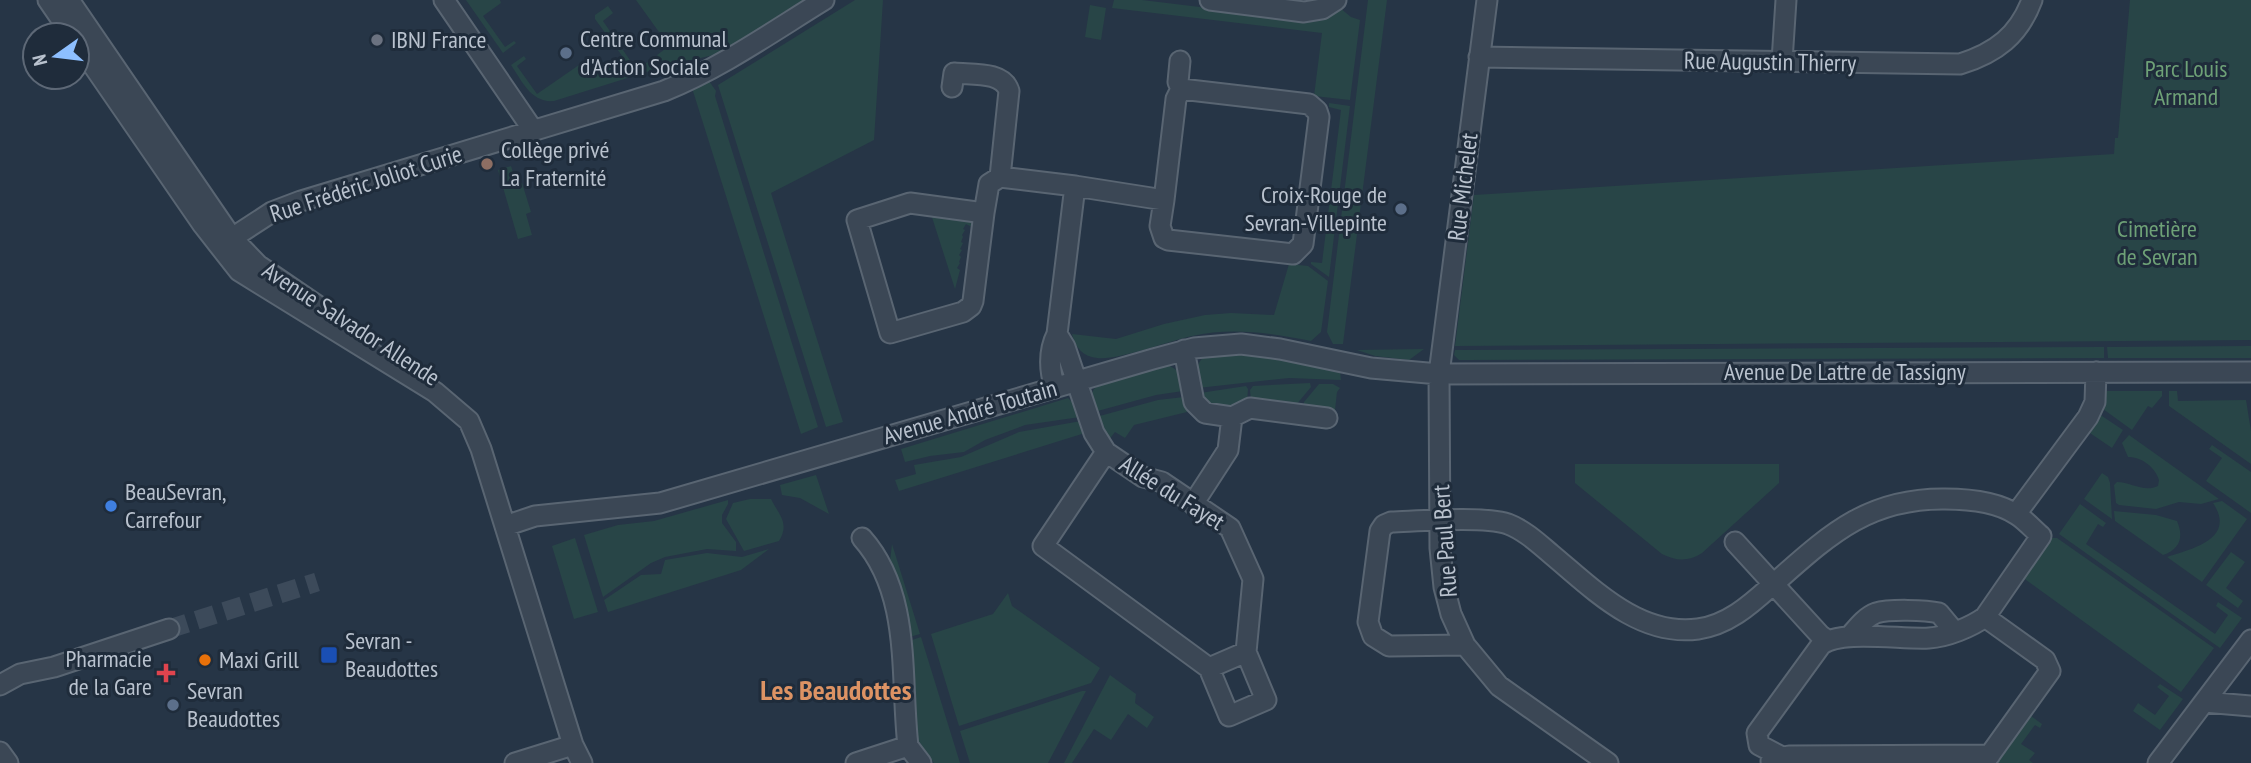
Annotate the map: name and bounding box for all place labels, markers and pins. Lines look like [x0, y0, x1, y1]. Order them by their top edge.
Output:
place label: Centre Communal d'Action Sociale [580, 23, 727, 82]
place label: IBNJ France [391, 24, 486, 55]
marker: IBNJ France [369, 32, 385, 48]
marker: Centre Communal d'Action Sociale [558, 45, 574, 61]
place label: Collège privé La Fraternité [501, 134, 609, 193]
marker: Collège privé La Fraternité [479, 156, 495, 172]
place label: Croix-Rouge de Sevran-Villepinte [1244, 179, 1387, 238]
marker: Croix-Rouge de Sevran-Villepinte [1393, 201, 1409, 217]
place label: BeauSevran, Carrefour [125, 476, 227, 535]
marker: BeauSevran, Carrefour [103, 498, 119, 514]
place label: Sevran - Beaudottes [345, 625, 438, 684]
place label: Pharmacie de la Gare [66, 643, 152, 702]
place label: Maxi Grill [219, 644, 299, 675]
marker: Sevran - Beaudottes [319, 645, 339, 665]
marker: Maxi Grill [197, 652, 213, 668]
marker: Pharmacie de la Gare [158, 665, 174, 681]
place label: Sevran Beaudottes [187, 675, 280, 734]
marker: Sevran Beaudottes [165, 697, 181, 713]

